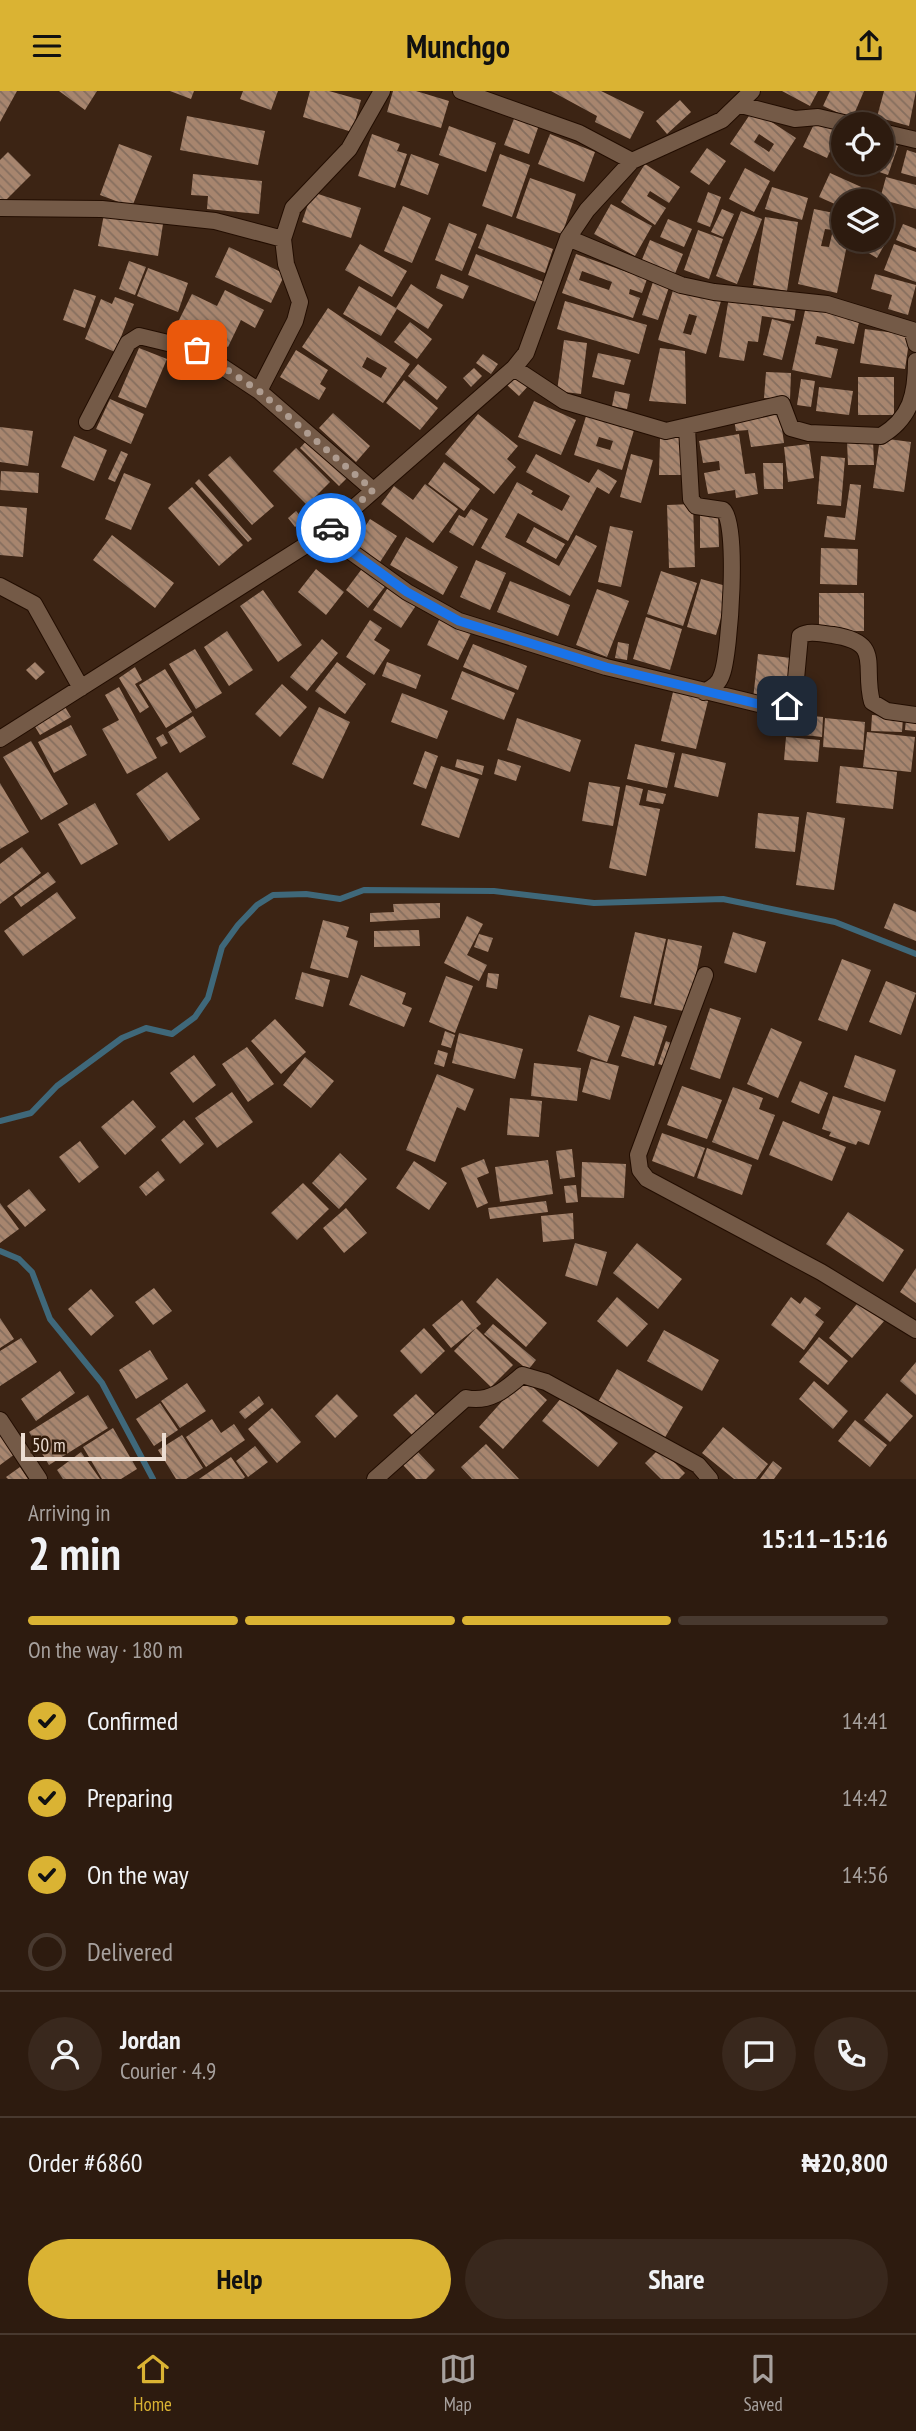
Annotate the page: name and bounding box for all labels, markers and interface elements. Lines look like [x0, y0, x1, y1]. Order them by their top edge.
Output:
text: Munchgo [406, 25, 510, 67]
icon: menu [28, 27, 66, 65]
icon: share [850, 27, 888, 65]
map controls [831, 112, 894, 252]
button: locate [831, 112, 894, 175]
button: layers [831, 189, 894, 252]
pin [167, 320, 227, 380]
icon: bag [178, 331, 216, 369]
courier [296, 493, 366, 563]
icon: car [312, 509, 350, 547]
pin [757, 676, 817, 736]
icon: home [768, 687, 806, 725]
scale bar [21, 1430, 166, 1462]
text: 50 m [32, 1433, 66, 1457]
text: Arriving in [28, 1498, 110, 1527]
text: 15:11–15:16 [761, 1522, 888, 1555]
text: 2 min [28, 1523, 121, 1583]
text: On the way · 180 m [28, 1635, 183, 1664]
icon: check [28, 1702, 66, 1740]
text: Confirmed [87, 1704, 178, 1737]
text: 14:41 [842, 1706, 888, 1735]
icon: check [28, 1779, 66, 1817]
text: Preparing [87, 1781, 173, 1814]
text: 14:42 [842, 1783, 888, 1812]
icon: check [28, 1856, 66, 1894]
text: On the way [87, 1858, 189, 1891]
text: 14:56 [842, 1860, 888, 1889]
text: Delivered [87, 1935, 173, 1968]
button: person [28, 2017, 102, 2091]
button: chat [722, 2017, 796, 2091]
button: phone [814, 2017, 888, 2091]
text: Jordan [120, 2023, 181, 2056]
text: Courier · 4.9 [120, 2056, 216, 2085]
text: Order #6860 [28, 2146, 143, 2179]
text: ₦20,800 [801, 2146, 888, 2179]
button: Help [28, 2239, 451, 2319]
button: Share [465, 2239, 888, 2319]
tab: Home [133, 2350, 172, 2416]
tab: Map [439, 2350, 477, 2416]
tab: Saved [743, 2350, 783, 2416]

